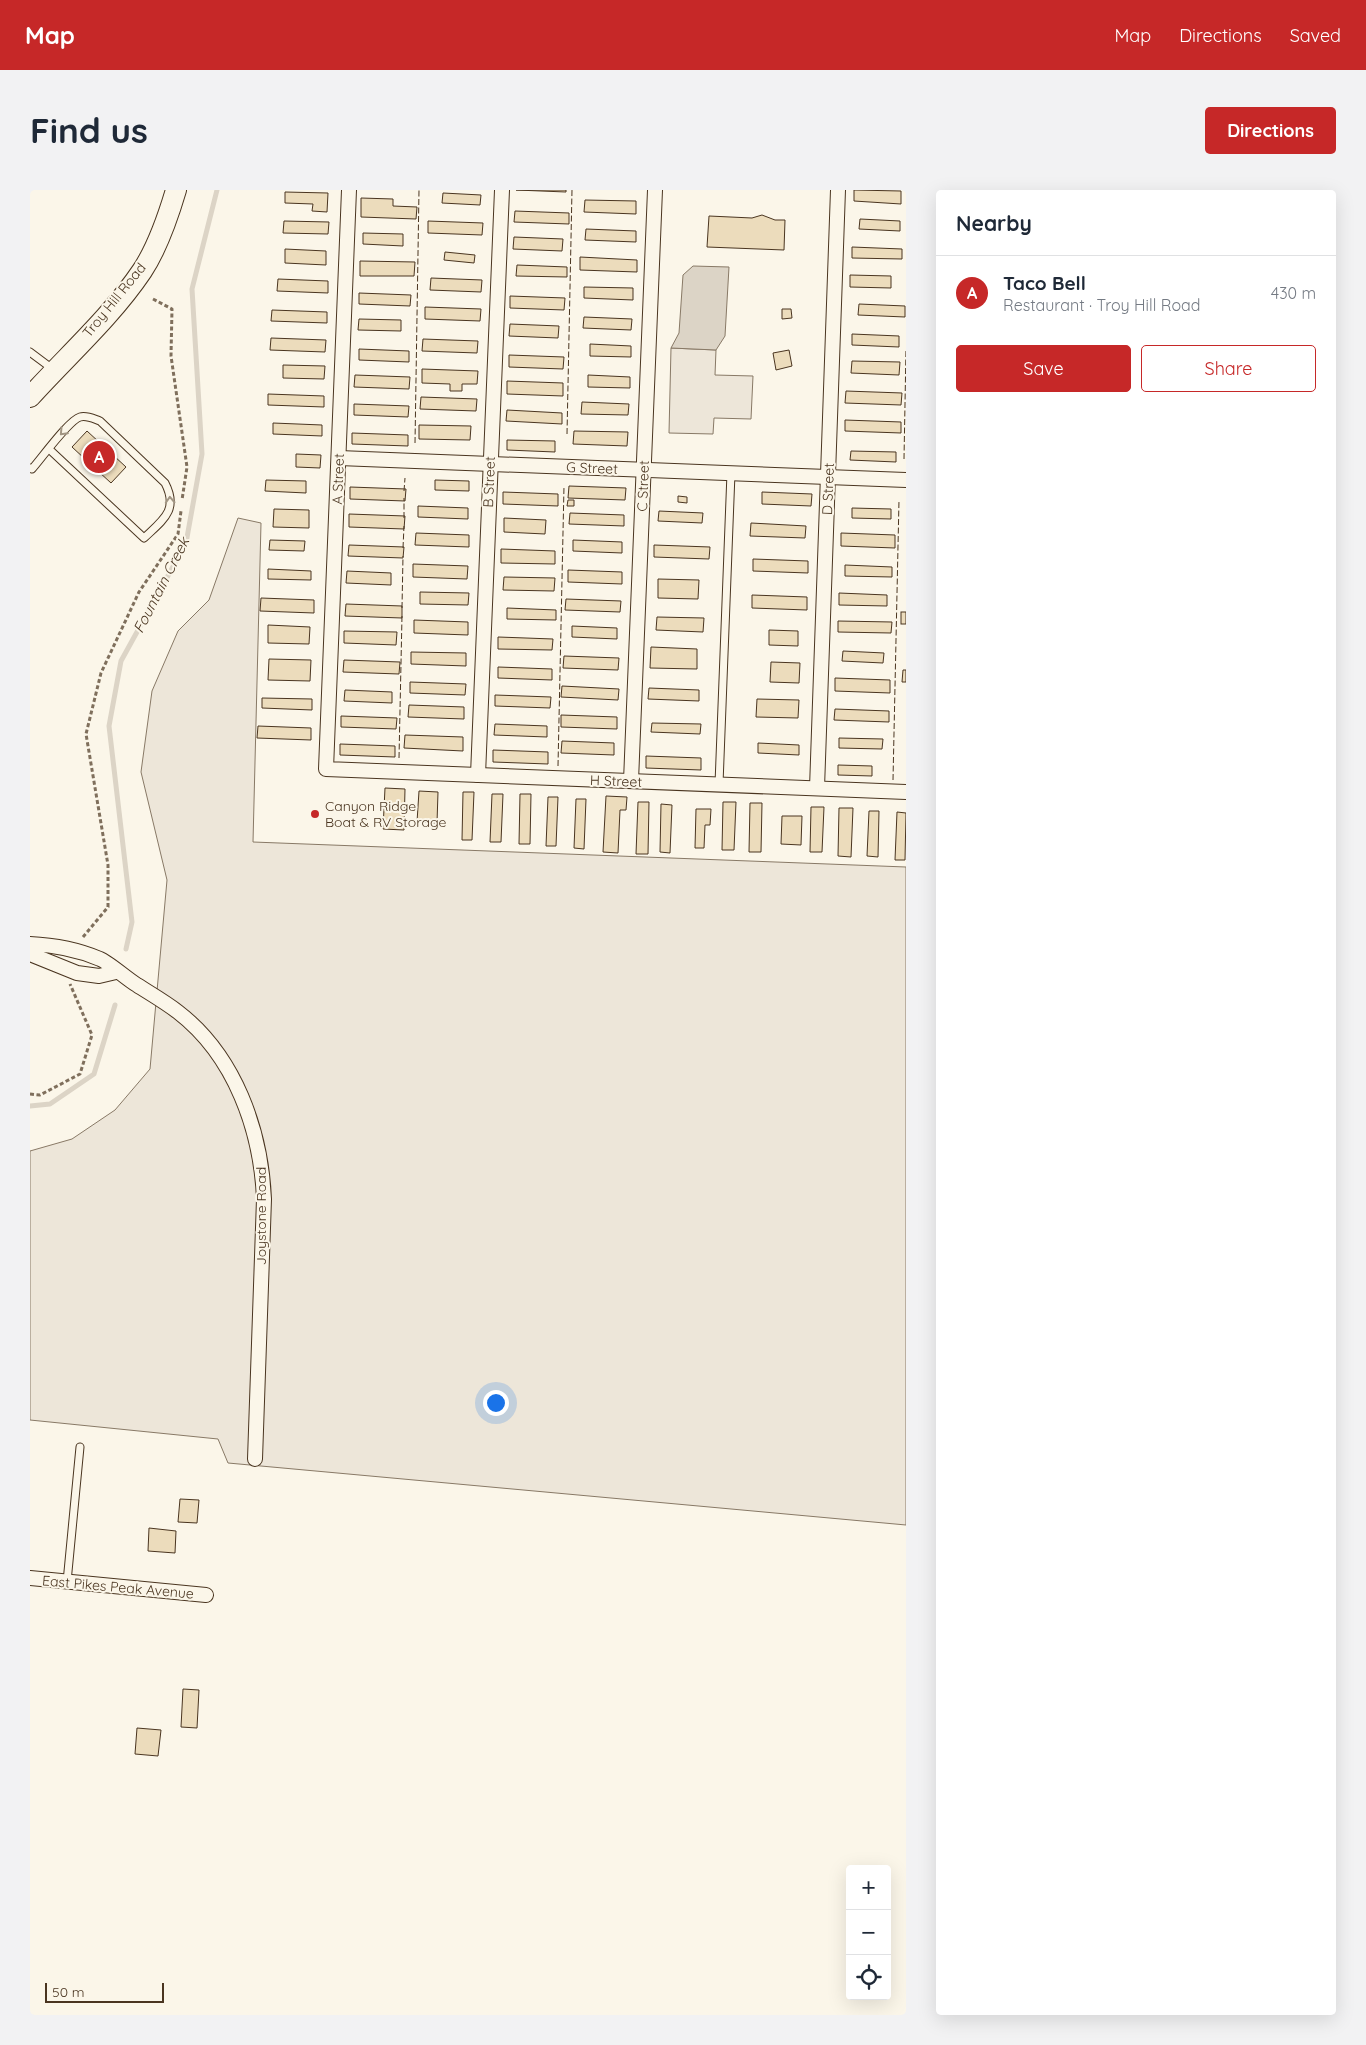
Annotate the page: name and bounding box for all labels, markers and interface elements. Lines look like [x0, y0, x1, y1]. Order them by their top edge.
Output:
text: Map [25, 20, 75, 50]
text: Map [1114, 24, 1151, 47]
text: Directions [1179, 24, 1262, 47]
text: Saved [1290, 24, 1341, 47]
button: Directions [1205, 107, 1336, 154]
text: Find us [30, 108, 148, 152]
text: Nearby [956, 210, 1032, 236]
street label: Troy Hill Road [78, 259, 150, 341]
text: Taco Bell [1003, 271, 1086, 295]
text: A [967, 283, 977, 303]
text: 430 m [1271, 283, 1316, 303]
text: Restaurant · Troy Hill Road [1003, 295, 1200, 315]
button: Save [956, 345, 1131, 392]
button: Share [1141, 345, 1316, 392]
one-way arrow [60, 427, 69, 436]
pin: A [83, 438, 115, 476]
street label: A Street [328, 453, 348, 505]
street label: B Street [479, 456, 499, 508]
street label: G Street [566, 458, 618, 478]
street label: C Street [633, 460, 653, 512]
street label: D Street [818, 462, 838, 515]
one-way arrow [164, 495, 175, 503]
water label: Fountain Creek [129, 532, 194, 636]
street label: H Street [590, 771, 643, 791]
place label: Canyon Ridge Boat & RV Storage [325, 797, 446, 831]
marker: Canyon Ridge Boat & RV Storage [309, 808, 321, 820]
street label: Joystone Road [252, 1167, 270, 1265]
your location [483, 1390, 509, 1416]
street label: East Pikes Peak Avenue [41, 1571, 195, 1603]
map controls [846, 1865, 891, 2000]
button: + [846, 1865, 891, 1910]
button: − [846, 1910, 891, 1955]
button: locate [846, 1955, 891, 2000]
scale bar [45, 1980, 164, 2003]
text: 50 m [52, 1983, 85, 2001]

